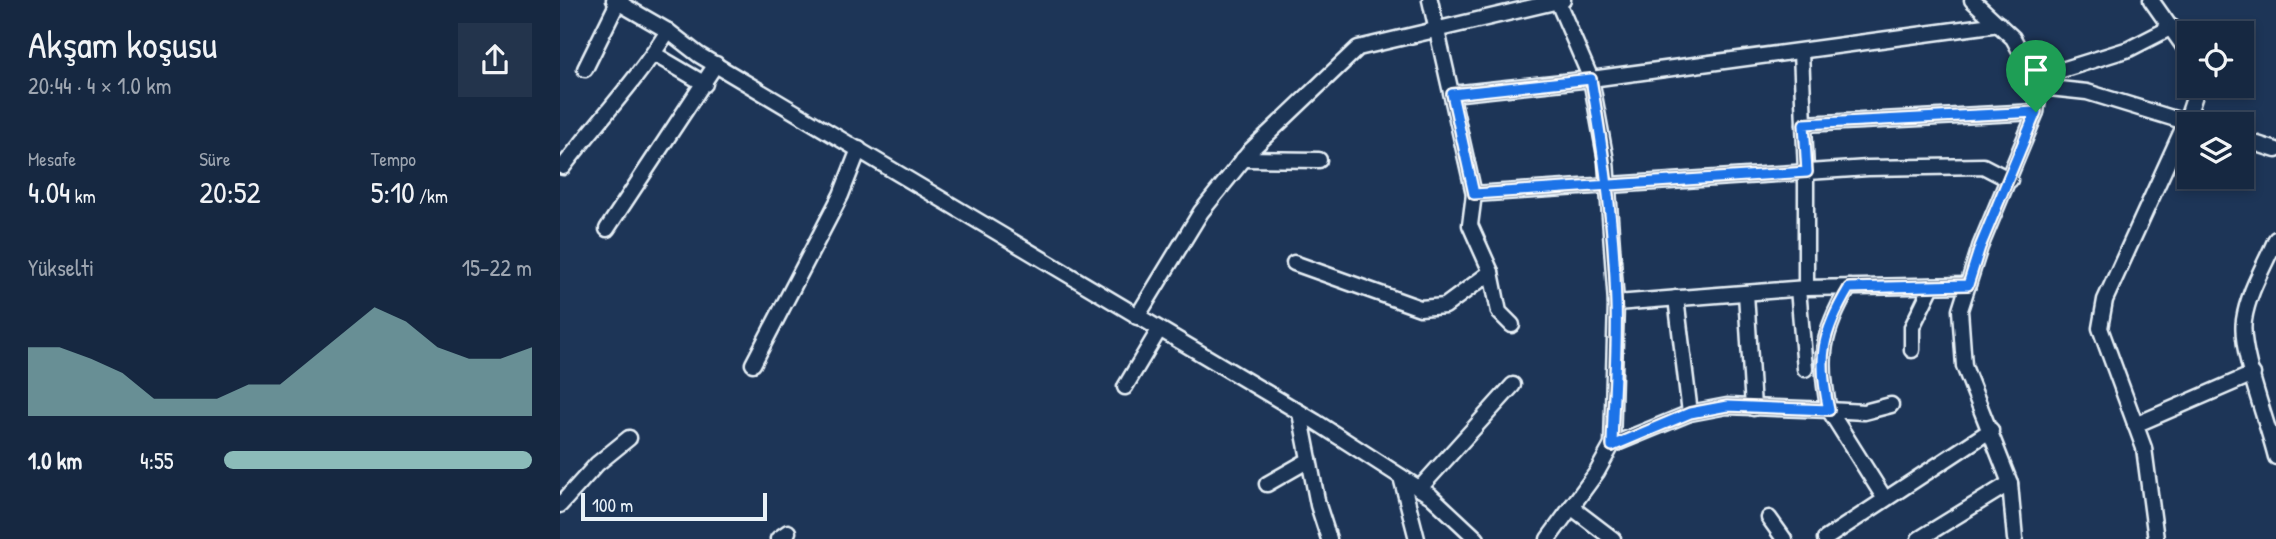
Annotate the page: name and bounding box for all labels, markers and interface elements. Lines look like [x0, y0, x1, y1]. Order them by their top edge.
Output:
text: Akşam koşusu [28, 18, 217, 70]
map controls [2177, 21, 2254, 189]
button: locate [2177, 21, 2254, 98]
button: share [458, 23, 532, 97]
pin [2006, 40, 2066, 112]
icon: arrive [2017, 51, 2055, 89]
text: 20:44 · 4 × 1.0 km [28, 70, 171, 101]
button: layers [2177, 112, 2254, 189]
text: Mesafe [28, 146, 76, 172]
text: Süre [199, 146, 231, 172]
text: Tempo [371, 146, 416, 172]
text: 4.04 [28, 172, 70, 212]
text: 20:52 [199, 172, 261, 212]
text: 5:10 [371, 172, 415, 212]
text: km [70, 183, 96, 209]
text: /km [415, 183, 448, 209]
text: Yükselti [28, 252, 94, 283]
text: 15–22 m [462, 252, 532, 283]
text: 1.0 km [28, 445, 82, 476]
text: 4:55 [140, 445, 173, 476]
scale bar [581, 490, 766, 522]
text: 100 m [592, 492, 633, 518]

